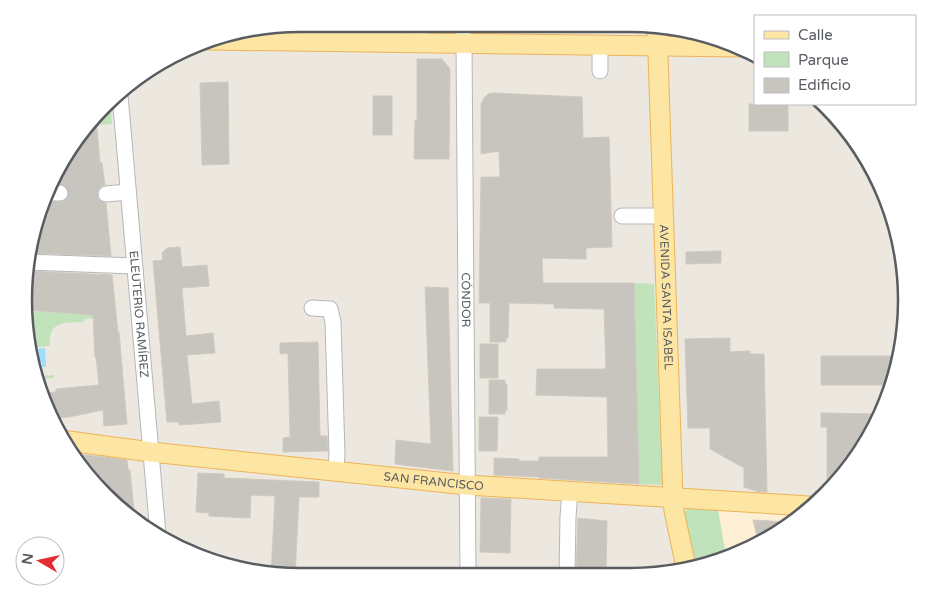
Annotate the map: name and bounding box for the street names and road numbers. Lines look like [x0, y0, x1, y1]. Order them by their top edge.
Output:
street label: AVENIDA SANTA ISABEL [657, 224, 676, 370]
street label: ELEUTERIO RAMÍREZ [126, 250, 151, 379]
street label: CÓNDOR [459, 272, 473, 327]
street label: SAN FRANCISCO [383, 469, 484, 493]

